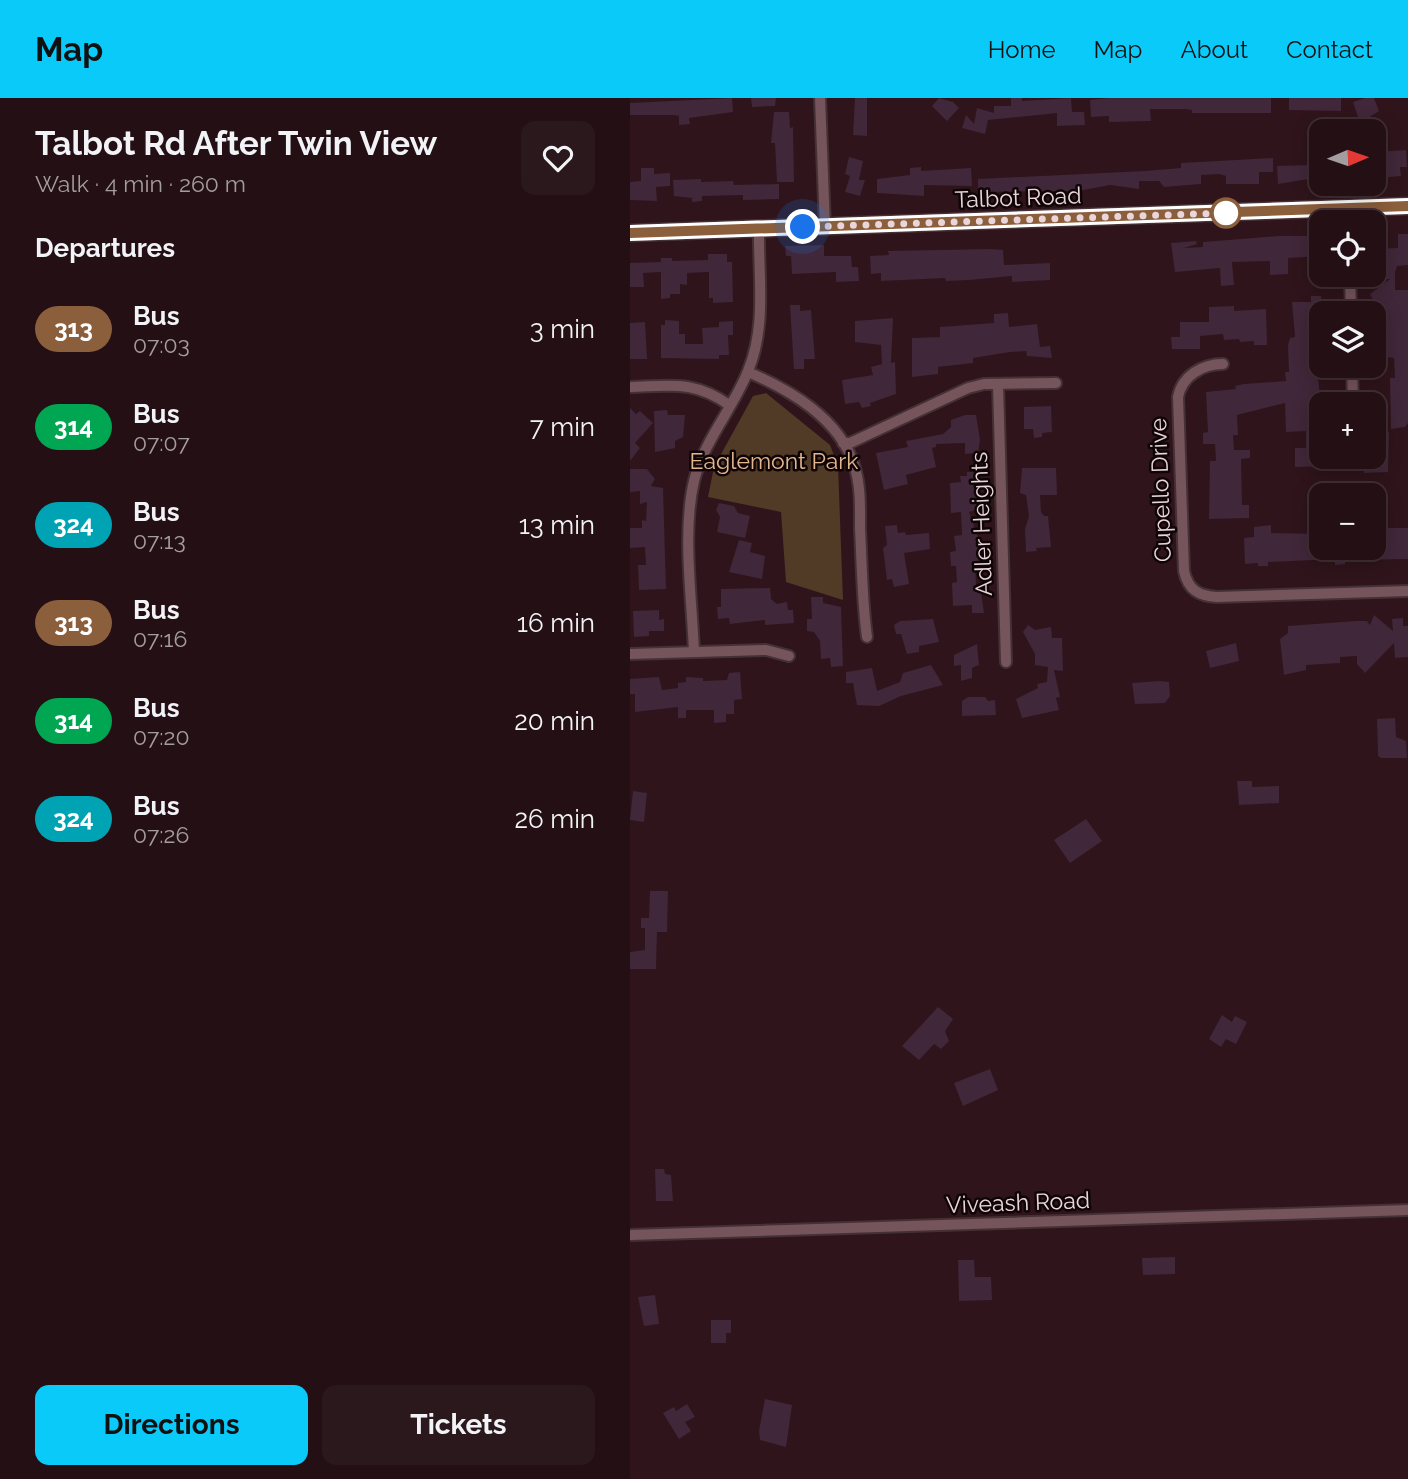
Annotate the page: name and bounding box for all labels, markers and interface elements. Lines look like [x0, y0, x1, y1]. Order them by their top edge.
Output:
text: Map [35, 30, 103, 69]
text: Home [988, 35, 1056, 64]
text: Map [1094, 35, 1142, 64]
text: About [1180, 35, 1248, 64]
text: Contact [1286, 35, 1373, 64]
north arrow [1309, 119, 1386, 196]
map controls [1309, 119, 1386, 560]
button: heart [521, 121, 595, 195]
text: Talbot Rd After Twin View [35, 124, 437, 163]
text: Walk · 4 min · 260 m [35, 170, 246, 197]
street label: Talbot Road [954, 181, 1082, 213]
unlabelled marker [1211, 198, 1241, 228]
your location [785, 209, 820, 244]
button: locate [1309, 210, 1386, 287]
text: Departures [35, 233, 175, 263]
text: Bus [133, 301, 180, 331]
button: layers [1309, 301, 1386, 378]
text: 313 [54, 314, 93, 343]
text: 3 min [530, 314, 595, 344]
text: 07:03 [133, 331, 190, 358]
button: + [1309, 392, 1386, 469]
text: Bus [133, 399, 180, 429]
text: 314 [54, 412, 93, 441]
text: 7 min [530, 412, 595, 442]
street label: Cupello Drive [1144, 418, 1176, 562]
text: 07:07 [133, 429, 190, 456]
park label: Eaglemont Park [689, 447, 859, 474]
street label: Adler Heights [965, 451, 997, 597]
button: − [1309, 483, 1386, 560]
text: Bus [133, 497, 180, 527]
text: 324 [53, 510, 94, 539]
text: 13 min [519, 510, 595, 540]
text: 07:13 [133, 527, 186, 554]
text: Bus [133, 595, 180, 625]
text: 313 [54, 608, 93, 637]
text: 16 min [517, 608, 595, 638]
text: 07:16 [133, 625, 187, 652]
text: Bus [133, 693, 180, 723]
text: 314 [54, 706, 93, 735]
text: 20 min [514, 706, 595, 736]
text: 07:20 [133, 723, 190, 750]
text: Bus [133, 791, 180, 821]
text: 324 [53, 804, 94, 833]
text: 26 min [514, 804, 595, 834]
text: 07:26 [133, 821, 189, 848]
street label: Viveash Road [946, 1186, 1090, 1218]
button: Directions [35, 1385, 308, 1465]
button: Tickets [322, 1385, 595, 1465]

